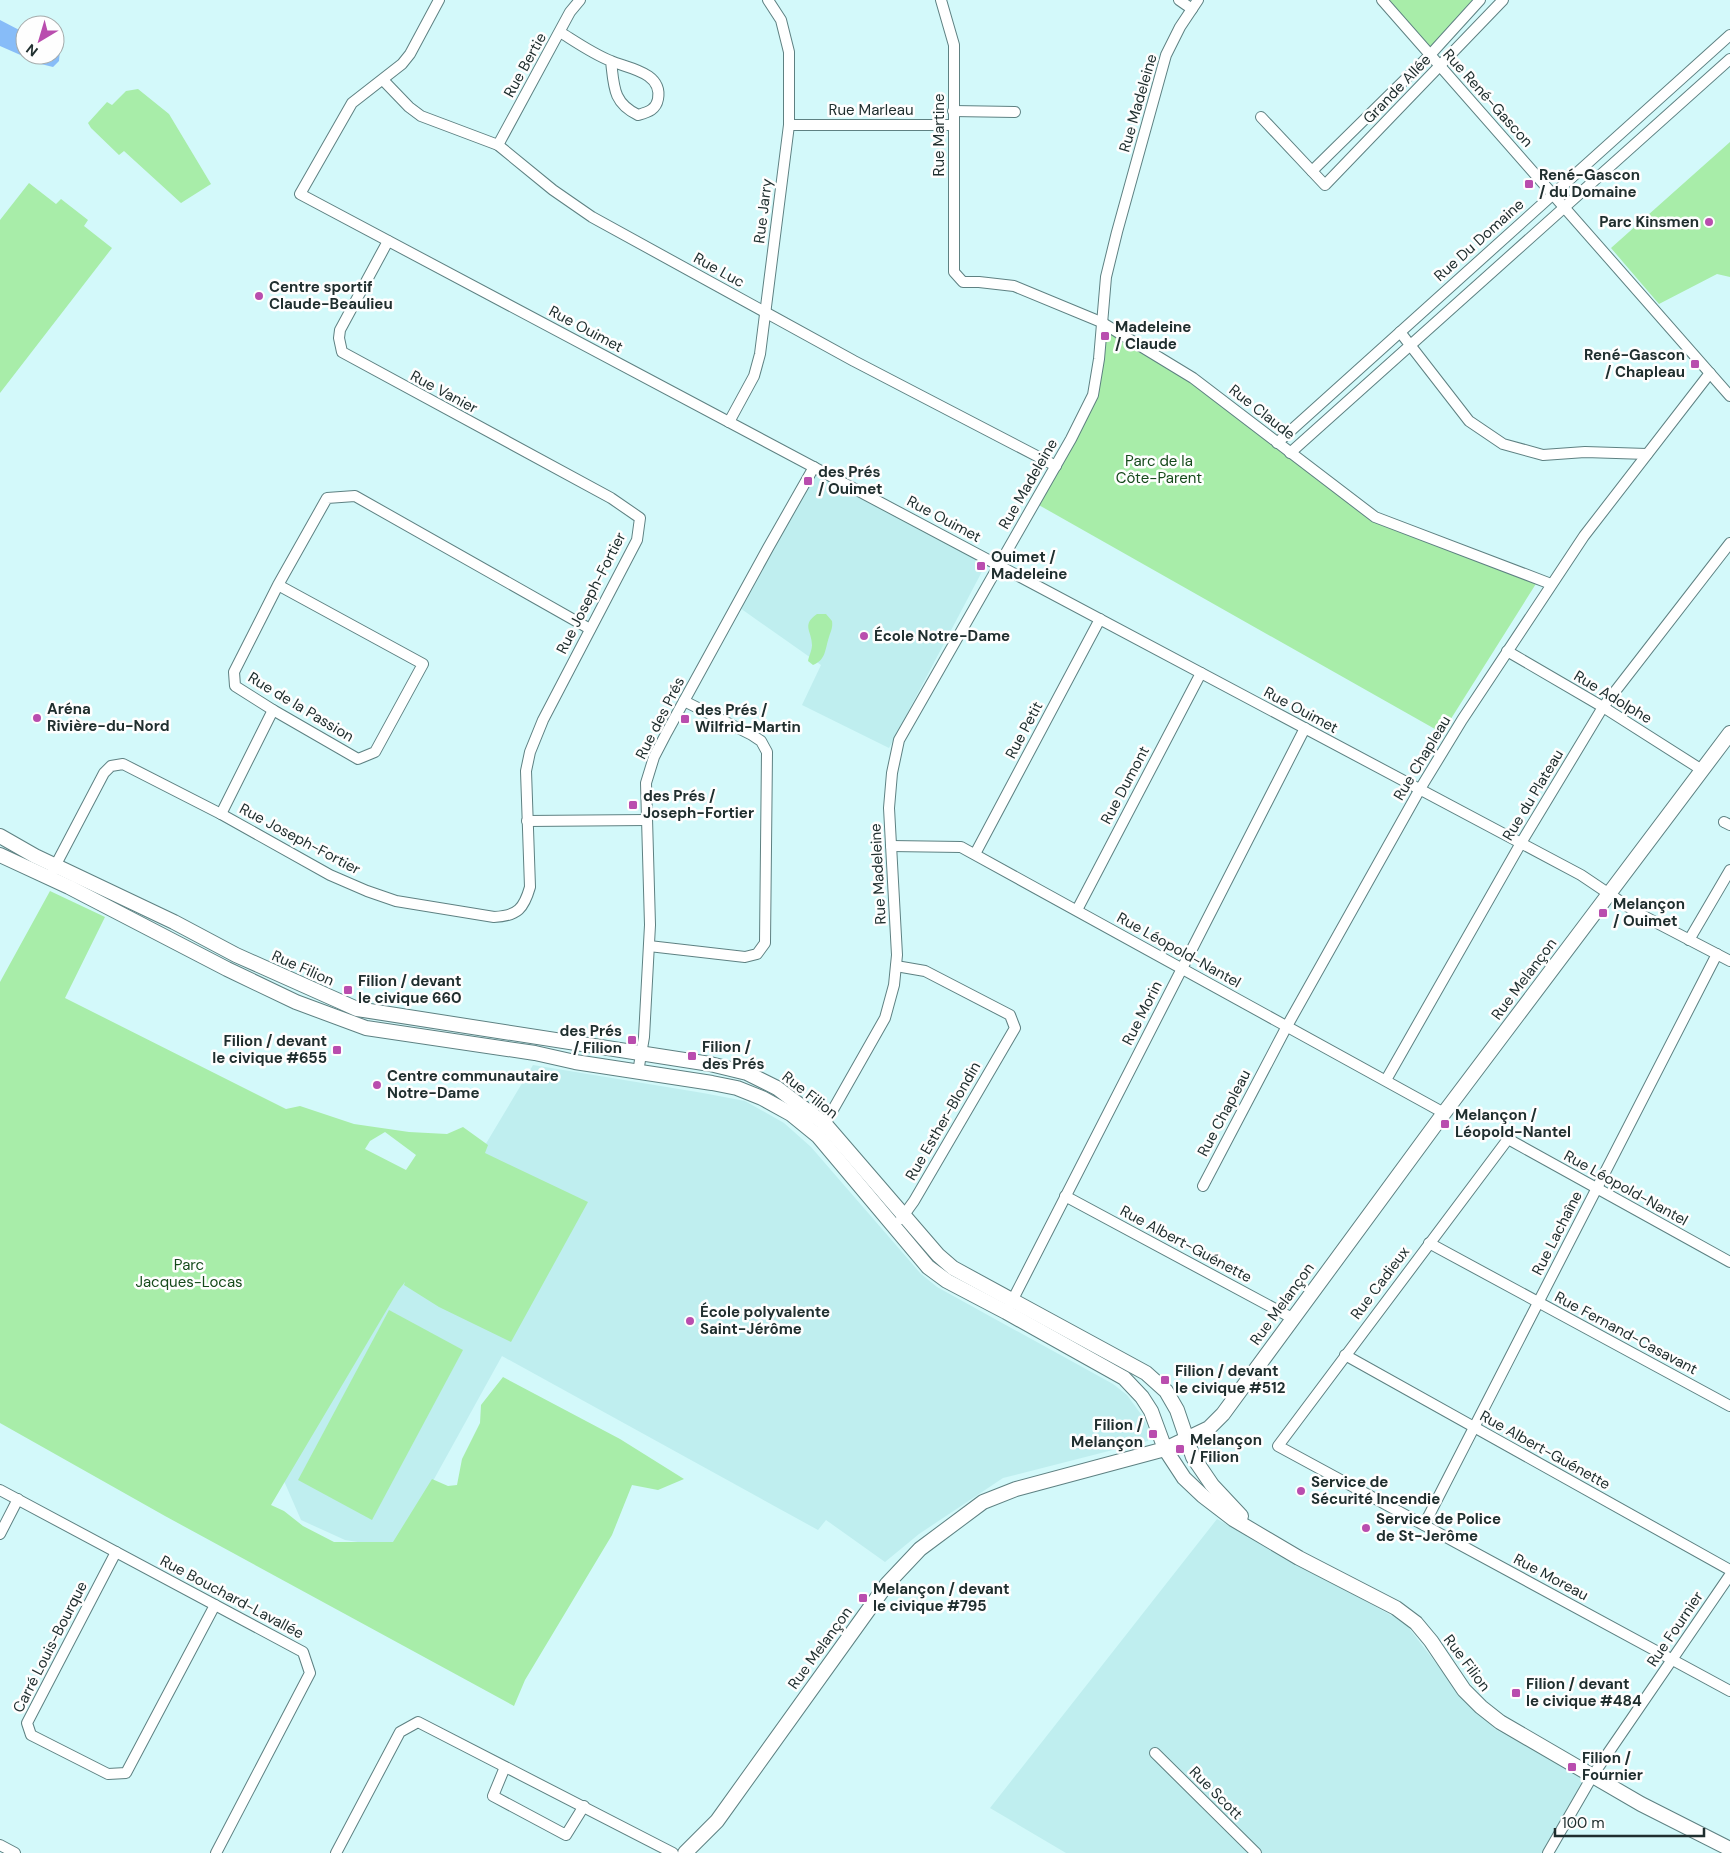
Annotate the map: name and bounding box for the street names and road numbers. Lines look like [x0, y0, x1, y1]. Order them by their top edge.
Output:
street label: Rue Bertie [499, 29, 551, 101]
street label: Rue René-Gascon [1439, 45, 1537, 151]
street label: Grande Allée [1359, 50, 1435, 128]
street label: Rue Madeleine [1114, 52, 1162, 154]
street label: Rue Martine [929, 94, 949, 176]
street label: Rue Marleau [829, 100, 913, 120]
street label: Rue Jarry [749, 177, 777, 245]
street label: Rue Du Domaine [1430, 194, 1528, 286]
street label: Rue Luc [690, 248, 748, 292]
street label: Rue Ouimet [545, 301, 627, 357]
street label: Rue Vanier [407, 366, 482, 418]
street label: Rue Claude [1225, 380, 1299, 444]
street label: Rue Madeleine [994, 435, 1062, 533]
street label: Rue Ouimet [903, 491, 985, 547]
street label: Rue Joseph-Fortier [552, 528, 631, 657]
street label: Rue Adolphe [1570, 666, 1656, 728]
street label: Rue de la Passion [244, 667, 358, 747]
street label: Rue des Prés [631, 674, 689, 762]
street label: Rue Ouimet [1260, 682, 1342, 738]
street label: Rue Petit [1001, 698, 1047, 762]
street label: Rue Chapleau [1389, 712, 1455, 804]
street label: Rue Dumont [1096, 742, 1154, 828]
street label: Rue du Plateau [1498, 746, 1568, 844]
street label: Rue Joseph-Fortier [236, 799, 364, 880]
street label: Rue Madeleine [865, 823, 891, 925]
street label: Rue Léopold-Nantel [1113, 908, 1245, 992]
street label: Rue Melançon [1487, 934, 1561, 1024]
street label: Rue Filion [269, 945, 337, 991]
street label: Rue Morin [1117, 978, 1167, 1048]
street label: Rue Esther-Blondin [901, 1058, 985, 1184]
street label: Rue Chapleau [1193, 1066, 1255, 1160]
street label: Rue Filion [778, 1067, 842, 1123]
street label: Rue Léopold-Nantel [1560, 1146, 1692, 1230]
street label: Rue Lachaîne [1527, 1188, 1587, 1278]
street label: Rue Albert-Guénette [1117, 1201, 1255, 1287]
street label: Rue Cadieux [1346, 1242, 1414, 1324]
street label: Rue Melançon [1245, 1259, 1319, 1349]
street label: Rue Fernand-Casavant [1551, 1287, 1701, 1379]
street label: Rue Albert-Guénette [1476, 1406, 1614, 1494]
street label: Rue Moreau [1510, 1549, 1592, 1605]
street label: Rue Bouchard-Lavallée [157, 1551, 307, 1643]
street label: Carré Louis-Bourque [8, 1578, 92, 1716]
street label: Rue Fournier [1642, 1587, 1708, 1671]
street label: Rue Melançon [783, 1603, 857, 1693]
street label: Rue Filion [1439, 1631, 1495, 1695]
street label: Rue Scott [1185, 1762, 1247, 1824]

